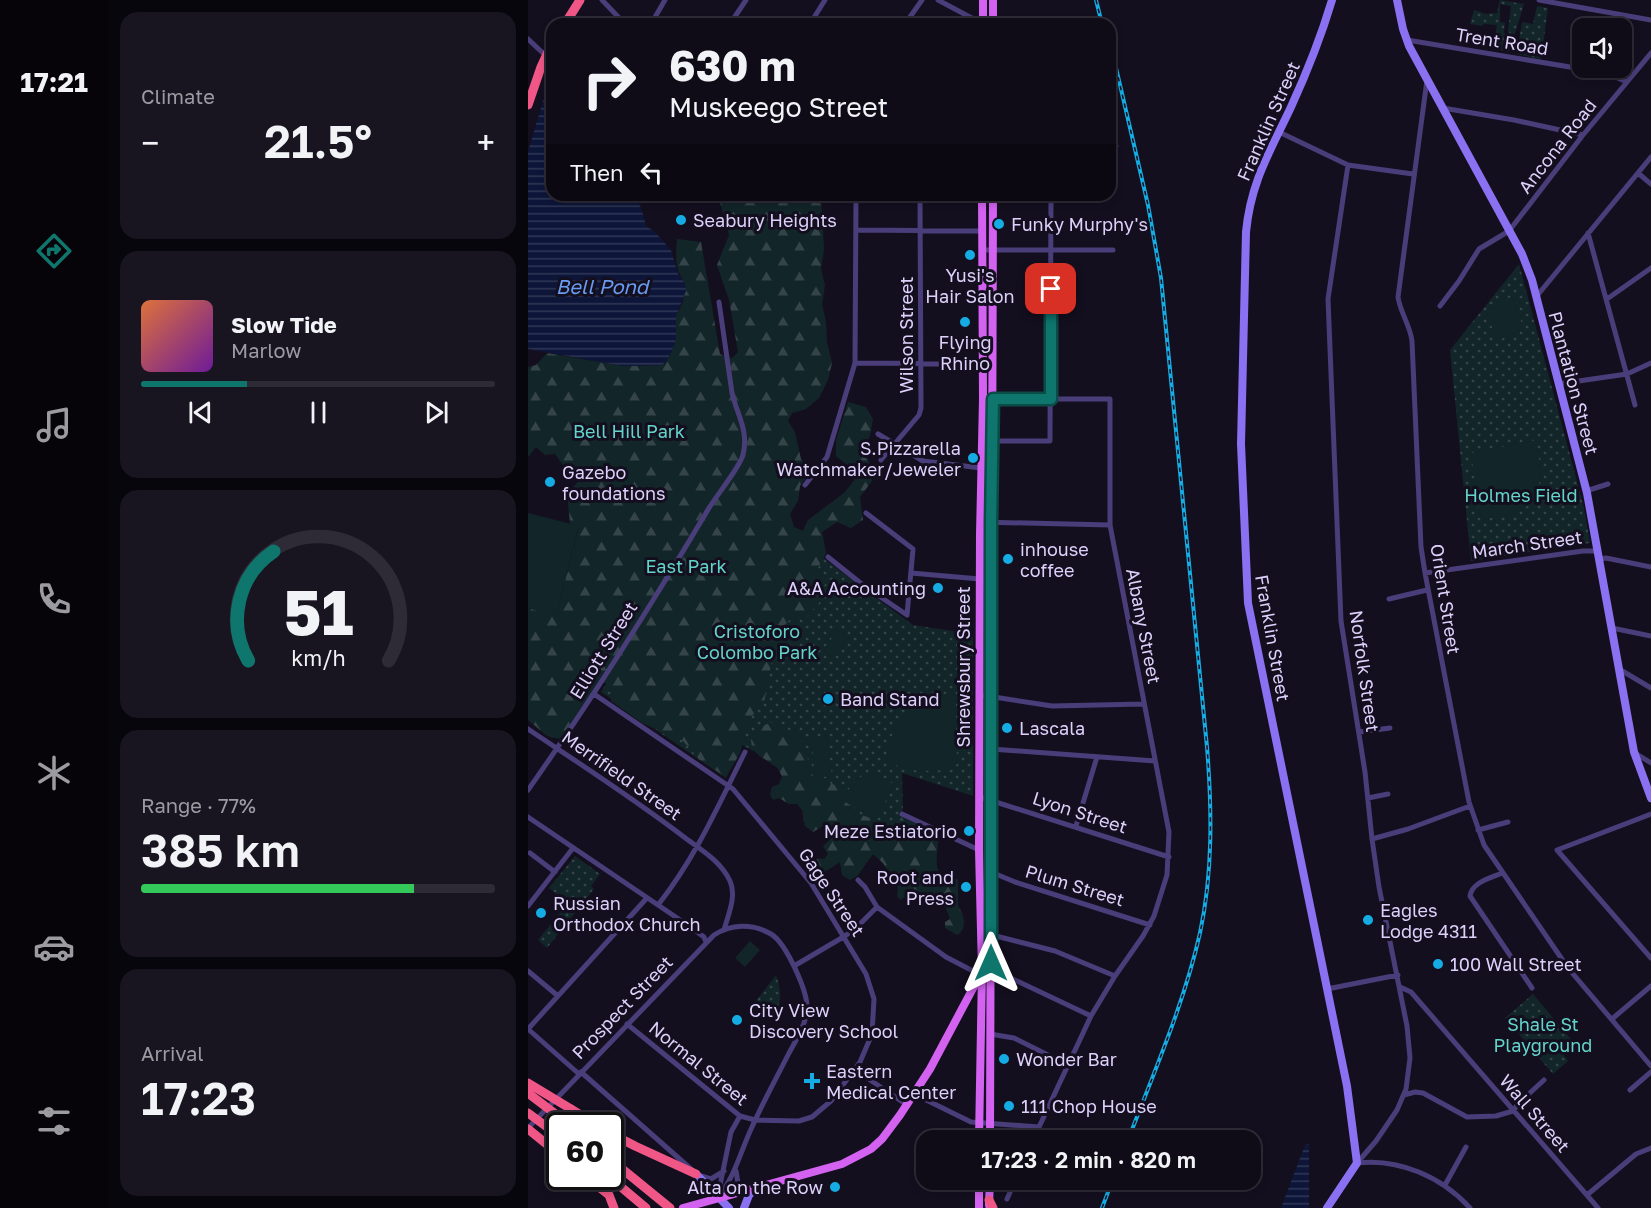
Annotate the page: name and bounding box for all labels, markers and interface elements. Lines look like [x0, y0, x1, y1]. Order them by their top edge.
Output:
map controls [1572, 18, 1632, 78]
button: sound [1572, 18, 1632, 78]
street label: Trent Road [1454, 23, 1550, 59]
text: 630 m [669, 40, 796, 90]
icon: right [570, 42, 648, 120]
street label: Franklin Street [1232, 58, 1304, 184]
text: 17:21 [20, 66, 88, 98]
text: Climate [141, 84, 215, 108]
text: Muskeego Street [669, 91, 888, 123]
street label: Ancona Road [1513, 94, 1601, 198]
text: 21.5° [264, 114, 372, 168]
text: − [141, 123, 159, 162]
text: + [477, 123, 495, 162]
icon: left [635, 156, 668, 189]
text: Then [570, 159, 623, 186]
place label: Seabury Heights [693, 209, 837, 231]
marker: Seabury Heights [674, 213, 688, 227]
place label: Funky Murphy's [1011, 213, 1148, 235]
marker: Funky Murphy's [992, 217, 1006, 231]
icon: directions [33, 230, 75, 272]
marker: Yusi's Hair Salon [963, 248, 977, 262]
pin [1025, 263, 1076, 314]
place label: Yusi's Hair Salon [925, 264, 1015, 307]
icon: arrive [1034, 272, 1067, 305]
water label: Bell Pond [556, 274, 651, 298]
street label: Wilson Street [895, 276, 917, 394]
street label: Plantation Street [1544, 309, 1604, 457]
text: Slow Tide [231, 311, 337, 338]
marker: Flying Rhino [958, 315, 972, 329]
place label: Flying Rhino [938, 331, 992, 374]
text: Marlow [231, 338, 302, 362]
icon: previous [184, 396, 217, 429]
icon: pause [302, 396, 335, 429]
icon: next [420, 396, 453, 429]
icon: music [33, 404, 75, 446]
park label: Bell Hill Park [573, 420, 685, 442]
place label: S.Pizzarella Watchmaker/Jeweler [776, 437, 961, 480]
marker: S.Pizzarella Watchmaker/Jeweler [966, 451, 980, 465]
place label: Gazebo foundations [562, 461, 666, 504]
marker: Gazebo foundations [543, 475, 557, 489]
park label: Holmes Field [1464, 484, 1578, 506]
street label: March Street [1470, 525, 1584, 563]
place label: inhouse coffee [1020, 538, 1089, 581]
street label: Orient Street [1426, 542, 1466, 656]
marker: inhouse coffee [1001, 552, 1015, 566]
park label: East Park [645, 555, 727, 577]
street label: Albany Street [1122, 566, 1166, 686]
street label: Franklin Street [1251, 573, 1295, 703]
text: 51 [283, 574, 353, 649]
place label: A&A Accounting [787, 577, 926, 599]
icon: phone [33, 578, 75, 620]
marker: A&A Accounting [931, 581, 945, 595]
street label: Shrewsbury Street [952, 586, 974, 748]
street label: Elliott Street [564, 597, 642, 703]
street label: Norfolk Street [1346, 609, 1384, 733]
park label: Cristoforo Colombo Park [697, 620, 817, 663]
text: km/h [291, 645, 345, 671]
place label: Band Stand [840, 688, 940, 710]
marker: Band Stand [821, 692, 835, 706]
place label: Lascala [1019, 717, 1085, 739]
marker: Lascala [1000, 721, 1014, 735]
street label: Merrifield Street [558, 726, 686, 824]
icon: climate [33, 752, 75, 794]
street label: Lyon Street [1030, 786, 1130, 838]
text: Range · 77% [141, 793, 256, 817]
place label: Meze Estiatorio [824, 820, 957, 842]
text: 385 km [141, 823, 300, 877]
marker: Meze Estiatorio [962, 824, 976, 838]
street label: Gage Street [794, 844, 870, 940]
street label: Plum Street [1023, 860, 1127, 910]
place label: Root and Press [876, 866, 954, 909]
marker: Root and Press [959, 880, 973, 894]
place label: Russian Orthodox Church [553, 892, 701, 935]
place label: Eagles Lodge 4311 [1380, 899, 1477, 942]
marker: Russian Orthodox Church [534, 906, 548, 920]
marker: Eagles Lodge 4311 [1361, 913, 1375, 927]
icon: car [33, 926, 75, 968]
position arrow [959, 931, 1023, 995]
street label: Prospect Street [567, 951, 677, 1063]
place label: 100 Wall Street [1450, 953, 1582, 975]
marker: 100 Wall Street [1431, 957, 1445, 971]
place label: City View Discovery School [749, 999, 899, 1042]
marker: City View Discovery School [730, 1013, 744, 1027]
park label: Shale St Playground [1494, 1013, 1592, 1056]
street label: Normal Street [645, 1016, 753, 1110]
text: Arrival [141, 1041, 204, 1065]
place label: Wonder Bar [1016, 1048, 1117, 1070]
marker: Wonder Bar [997, 1052, 1011, 1066]
place label: Eastern Medical Center [826, 1060, 956, 1103]
street label: Wall Street [1495, 1070, 1575, 1156]
text: 17:23 [141, 1071, 256, 1125]
marker: Eastern Medical Center [803, 1072, 821, 1090]
place label: 111 Chop House [1021, 1095, 1157, 1117]
marker: 111 Chop House [1002, 1099, 1016, 1113]
icon: filters [33, 1100, 75, 1142]
speed limit sign: 60 [546, 1112, 624, 1190]
text: 17:23 · 2 min · 820 m [981, 1146, 1196, 1173]
place label: Alta on the Row [687, 1176, 823, 1198]
marker: Alta on the Row [828, 1180, 842, 1194]

